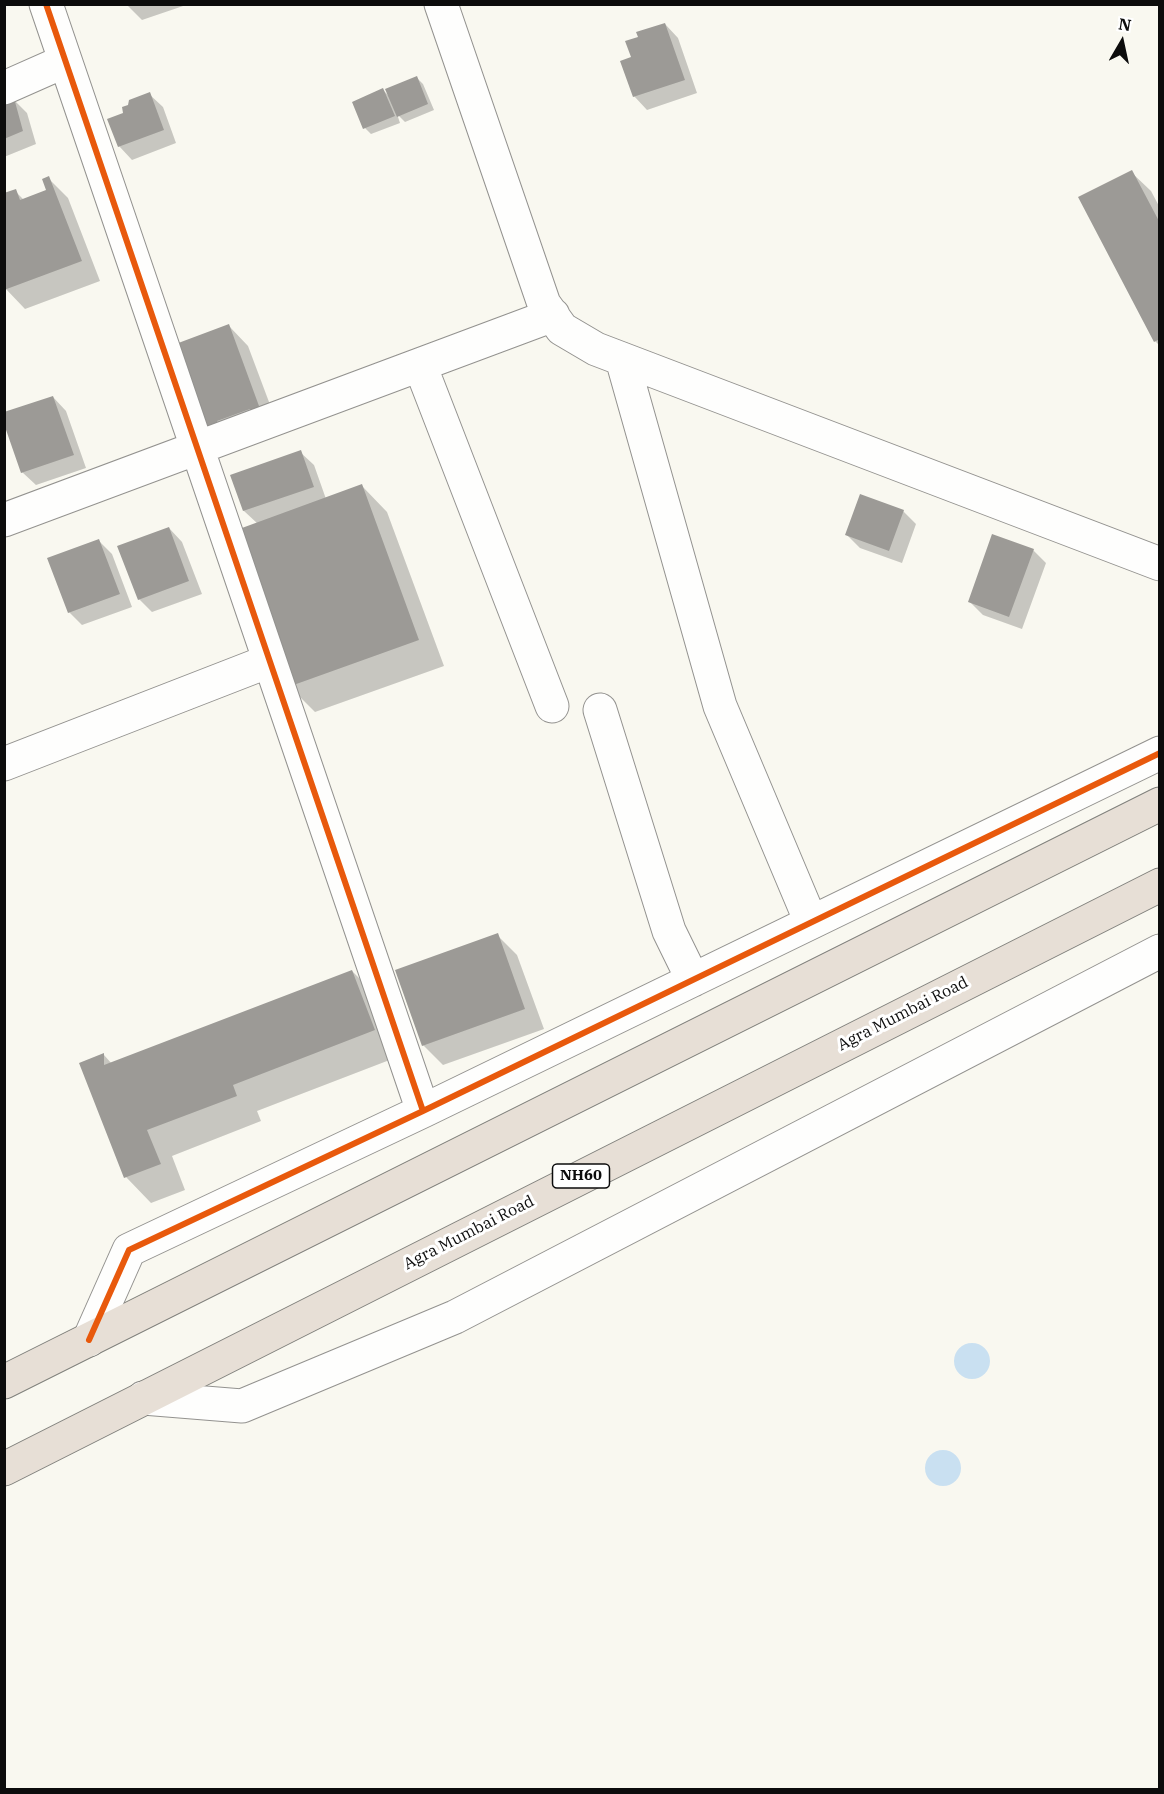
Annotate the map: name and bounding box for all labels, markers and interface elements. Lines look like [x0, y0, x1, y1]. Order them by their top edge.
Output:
north arrow [1092, 12, 1152, 72]
text: N [1117, 13, 1133, 35]
street label: Agra Mumbai Road [835, 973, 971, 1055]
road number: NH60 [552, 1164, 610, 1188]
street label: Agra Mumbai Road [401, 1192, 537, 1274]

